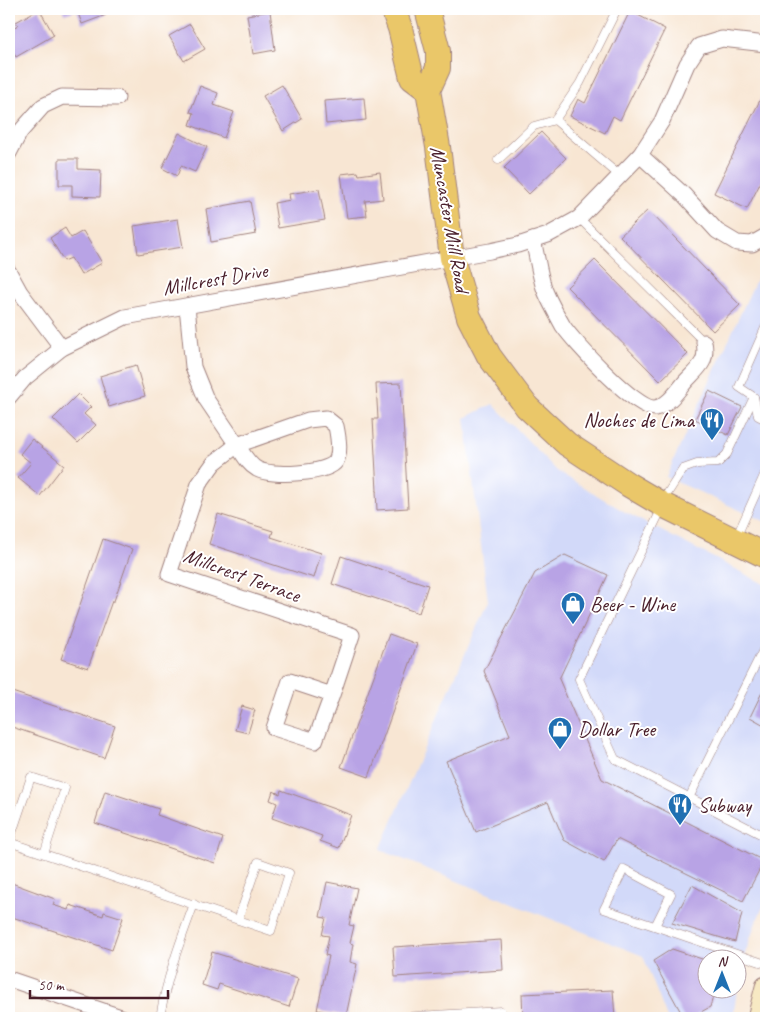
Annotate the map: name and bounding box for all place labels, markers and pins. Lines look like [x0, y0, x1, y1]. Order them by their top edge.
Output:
place label: Noches de Lima [583, 407, 696, 433]
restaurant icon: Noches de Lima [699, 407, 725, 441]
shop icon: Beer - Wine [560, 591, 586, 625]
place label: Beer - Wine [590, 591, 676, 617]
shop icon: Dollar Tree [547, 716, 573, 750]
place label: Dollar Tree [578, 716, 657, 742]
restaurant icon: Subway [667, 792, 693, 826]
place label: Subway [698, 792, 753, 818]

